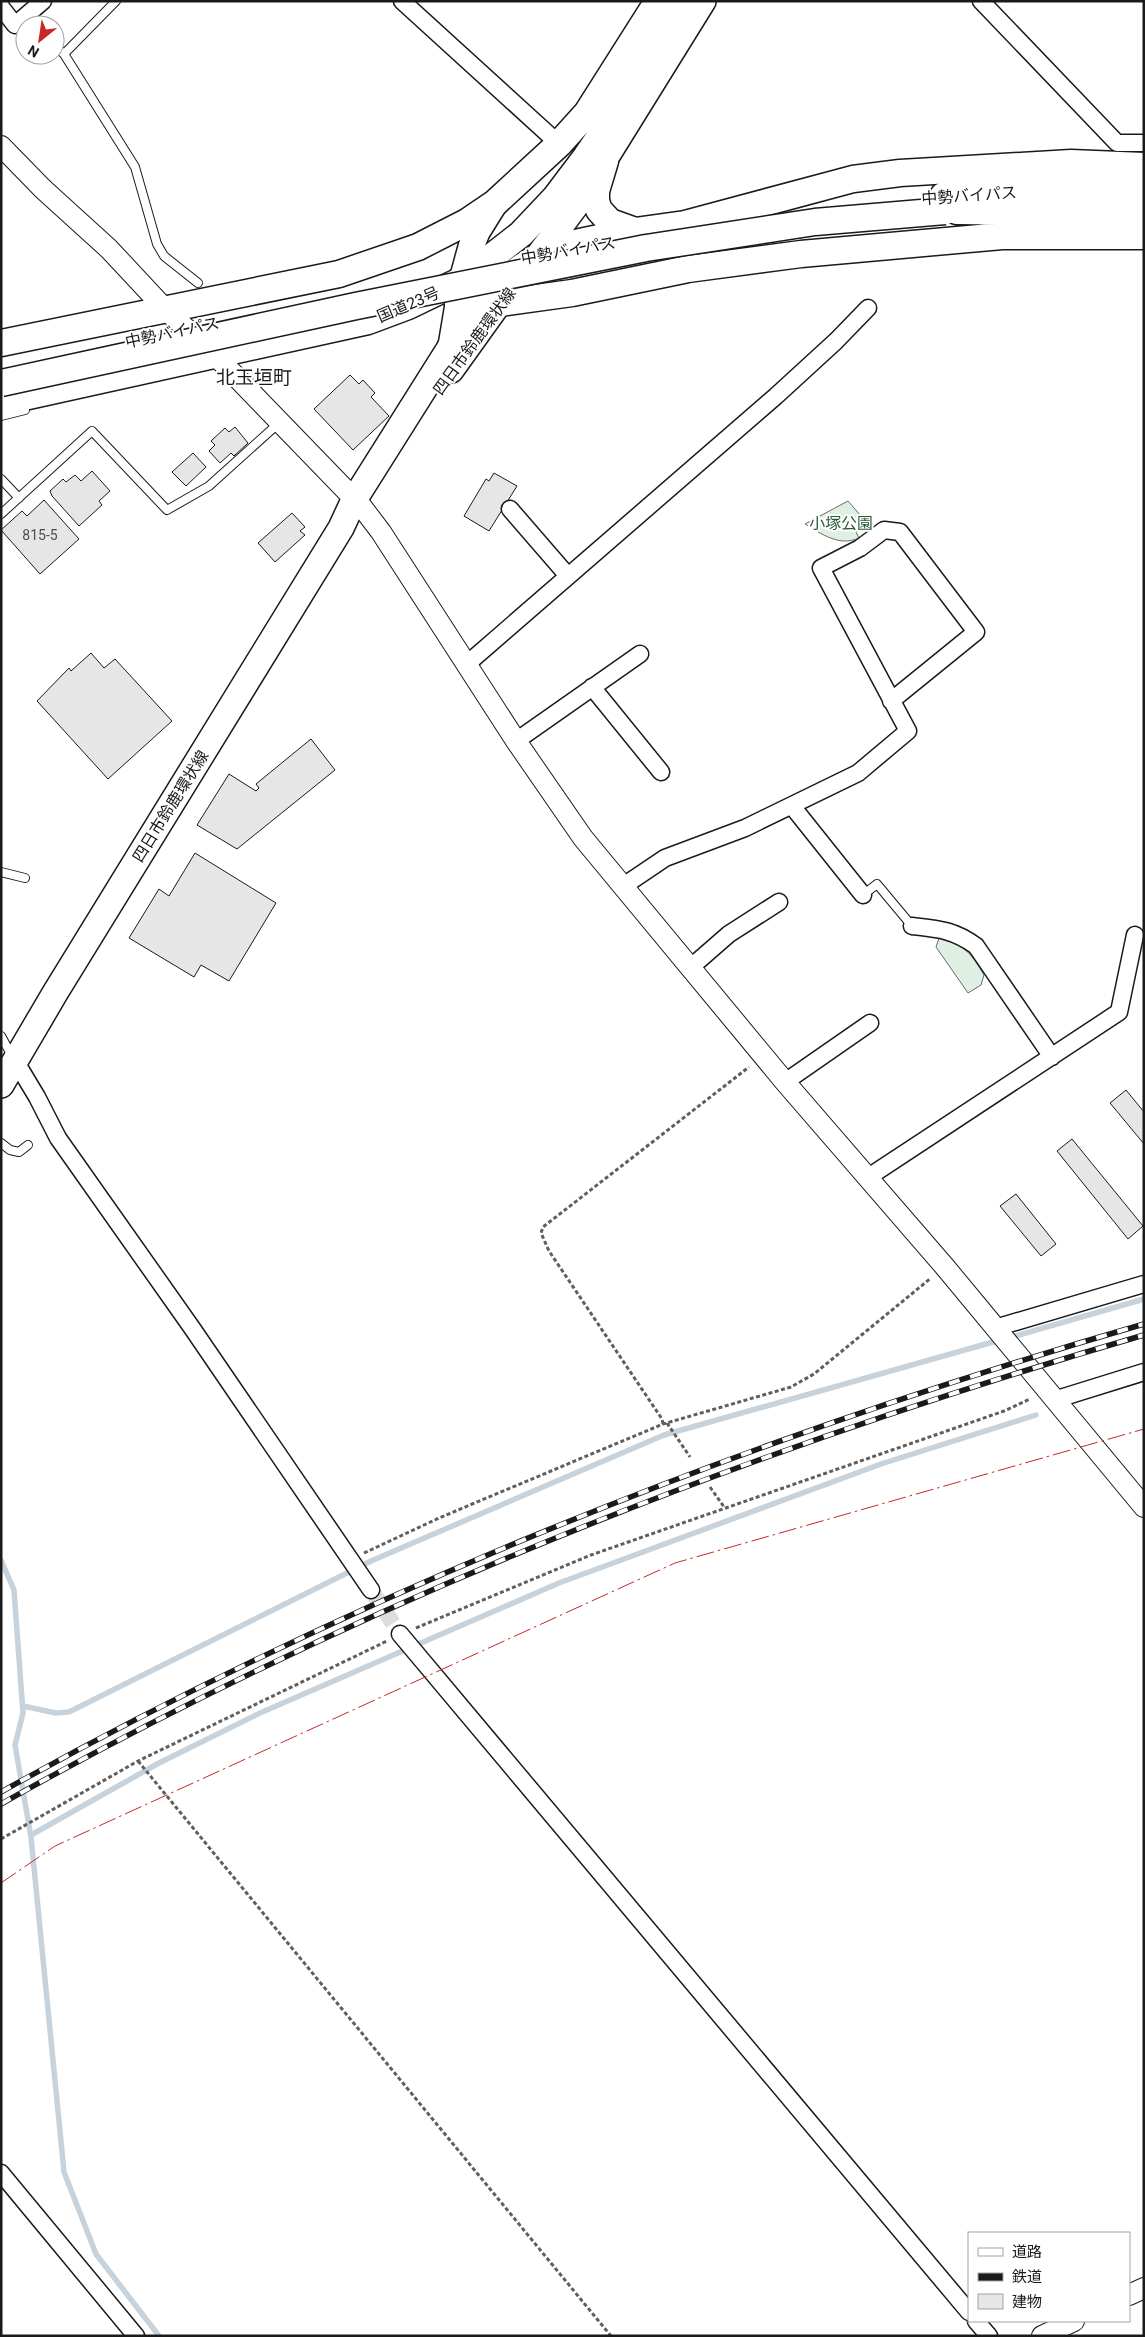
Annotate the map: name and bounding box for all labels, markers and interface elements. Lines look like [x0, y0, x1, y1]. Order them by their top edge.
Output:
north arrow [15, 15, 65, 65]
text: N [25, 42, 42, 61]
street label: 中勢バイパス [921, 183, 1017, 208]
street label: 中勢バイパス [519, 233, 617, 268]
street label: 国道23号 [374, 283, 442, 326]
street label: 四日市鈴鹿環状線 [429, 284, 520, 399]
street label: 中勢バイパス [123, 313, 221, 352]
district label: 北玉垣町 [216, 366, 292, 389]
park label: 小塚公園 [809, 514, 873, 533]
house number: 815-5 [22, 527, 58, 543]
street label: 四日市鈴鹿環状線 [128, 747, 212, 866]
legend [968, 2232, 1130, 2322]
text: 道路 [1012, 2243, 1042, 2261]
text: 鉄道 [1012, 2268, 1042, 2286]
text: 建物 [1012, 2293, 1042, 2311]

